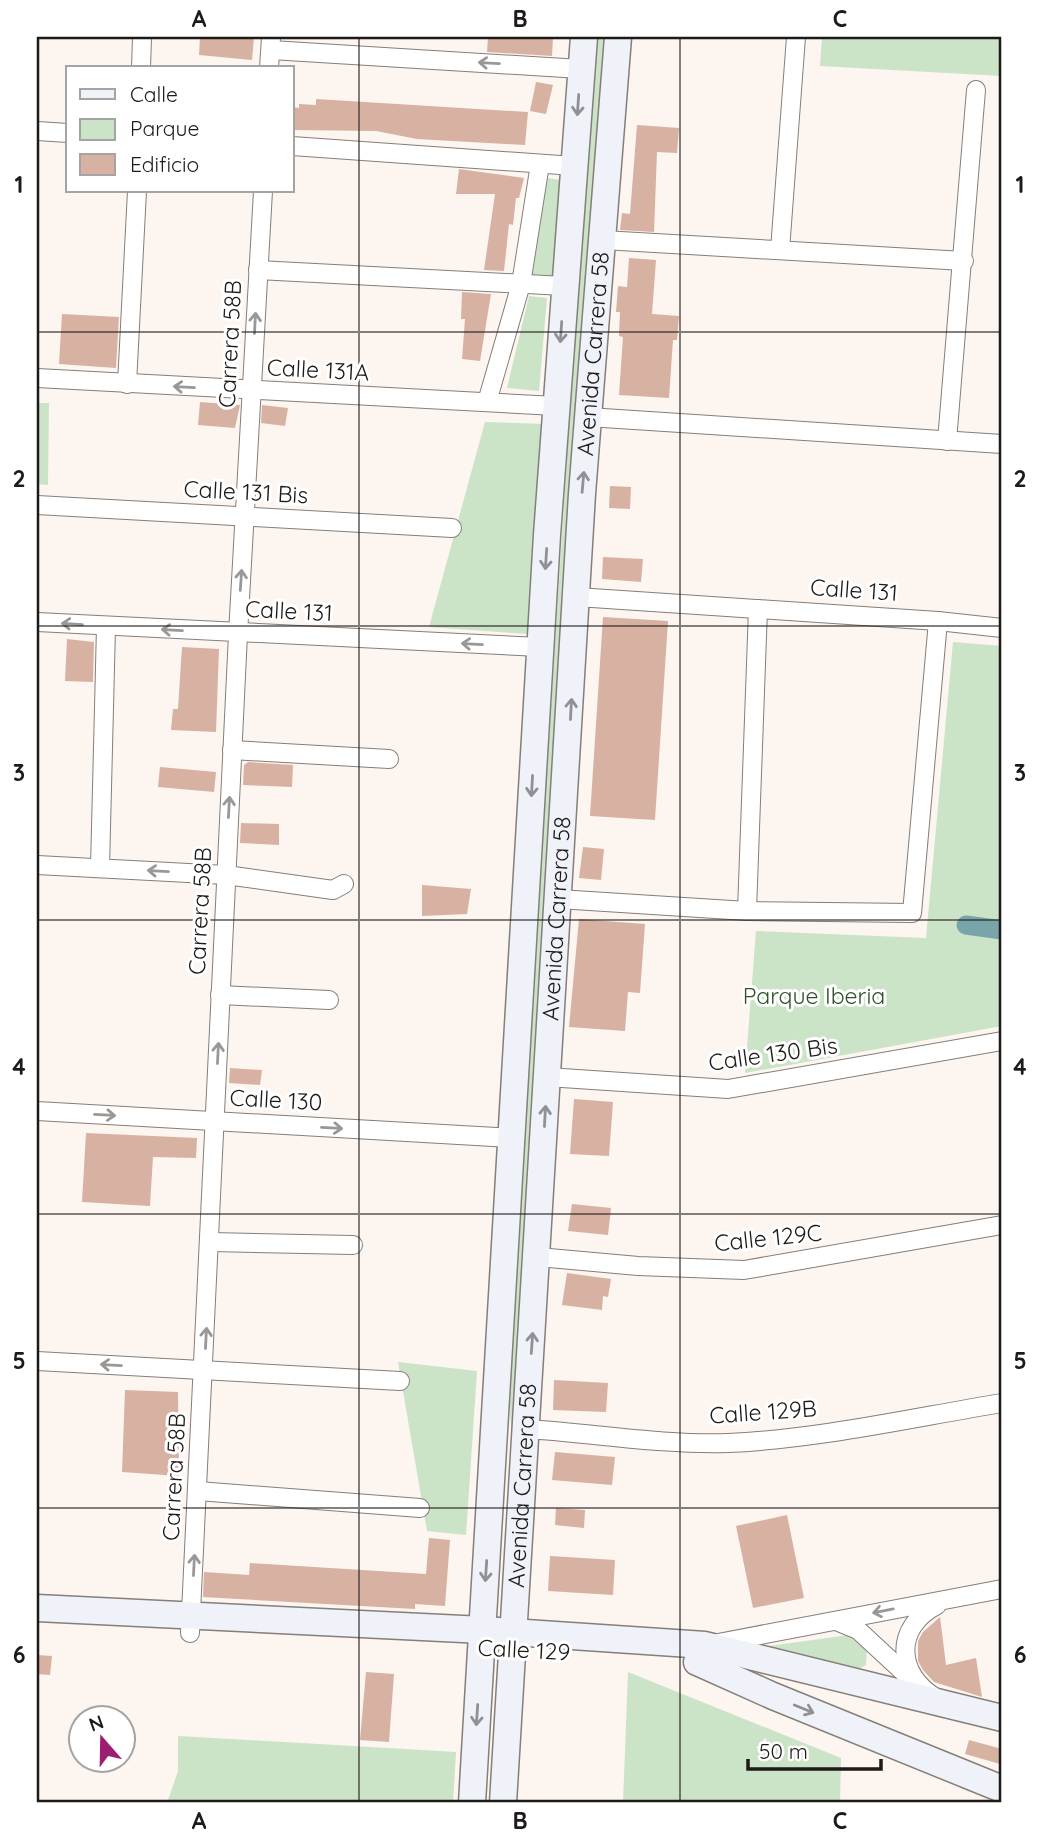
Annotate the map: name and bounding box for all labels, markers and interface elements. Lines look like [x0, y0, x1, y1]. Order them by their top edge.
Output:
text: A [192, 4, 207, 33]
text: B [512, 4, 528, 33]
text: C [833, 4, 847, 33]
one-way arrow [478, 56, 500, 69]
legend [66, 66, 294, 192]
text: Calle [130, 81, 178, 107]
one-way arrow [572, 93, 585, 116]
text: Parque [130, 115, 199, 141]
text: Edificio [130, 151, 199, 177]
text: 1 [15, 170, 23, 199]
text: 1 [1016, 170, 1024, 199]
street label: Avenida Carrera 58 [570, 251, 615, 457]
street label: Carrera 58B [212, 279, 247, 409]
one-way arrow [249, 312, 262, 335]
one-way arrow [554, 320, 567, 342]
street label: Calle 131A [266, 352, 370, 387]
one-way arrow [173, 380, 195, 393]
text: 2 [12, 464, 26, 493]
text: 2 [1013, 464, 1027, 493]
one-way arrow [577, 471, 590, 493]
street label: Calle 131 Bis [183, 474, 309, 509]
one-way arrow [539, 547, 552, 570]
one-way arrow [235, 568, 248, 591]
street label: Calle 131 [809, 572, 899, 607]
street label: Calle 131 [244, 594, 334, 627]
one-way arrow [61, 617, 83, 630]
one-way arrow [161, 624, 184, 637]
one-way arrow [461, 638, 484, 651]
one-way arrow [565, 698, 578, 721]
text: 3 [13, 758, 25, 787]
text: 3 [1014, 758, 1026, 787]
one-way arrow [525, 774, 538, 796]
one-way arrow [223, 796, 236, 819]
street label: Avenida Carrera 58 [535, 816, 577, 1022]
street label: Carrera 58B [182, 846, 217, 976]
one-way arrow [147, 865, 170, 878]
park label: Parque Iberia [743, 981, 885, 1010]
street label: Calle 130 Bis [707, 1030, 839, 1077]
one-way arrow [211, 1042, 224, 1065]
text: 4 [12, 1052, 26, 1081]
text: 4 [1013, 1052, 1027, 1081]
street label: Calle 130 [229, 1083, 323, 1116]
one-way arrow [539, 1105, 552, 1128]
one-way arrow [93, 1109, 116, 1122]
one-way arrow [320, 1121, 343, 1134]
street label: Calle 129C [713, 1217, 823, 1258]
one-way arrow [199, 1327, 212, 1350]
one-way arrow [526, 1333, 539, 1355]
text: 5 [12, 1346, 26, 1375]
text: 5 [1013, 1346, 1027, 1375]
one-way arrow [100, 1358, 123, 1371]
street label: Avenida Carrera 58 [501, 1382, 542, 1589]
street label: Calle 129B [708, 1393, 818, 1430]
street label: Carrera 58B [156, 1412, 191, 1542]
one-way arrow [188, 1554, 201, 1577]
one-way arrow [480, 1559, 493, 1582]
one-way arrow [872, 1605, 895, 1619]
street label: Calle 129 [477, 1633, 571, 1666]
text: 6 [13, 1640, 25, 1669]
text: 6 [1014, 1640, 1026, 1669]
north arrow [66, 1703, 136, 1773]
one-way arrow [470, 1704, 483, 1726]
one-way arrow [793, 1704, 814, 1717]
text: N [86, 1709, 107, 1737]
scale bar [748, 1728, 881, 1772]
text: 50 m [759, 1738, 808, 1764]
text: A [192, 1806, 207, 1835]
text: B [512, 1806, 528, 1835]
text: C [833, 1806, 847, 1835]

